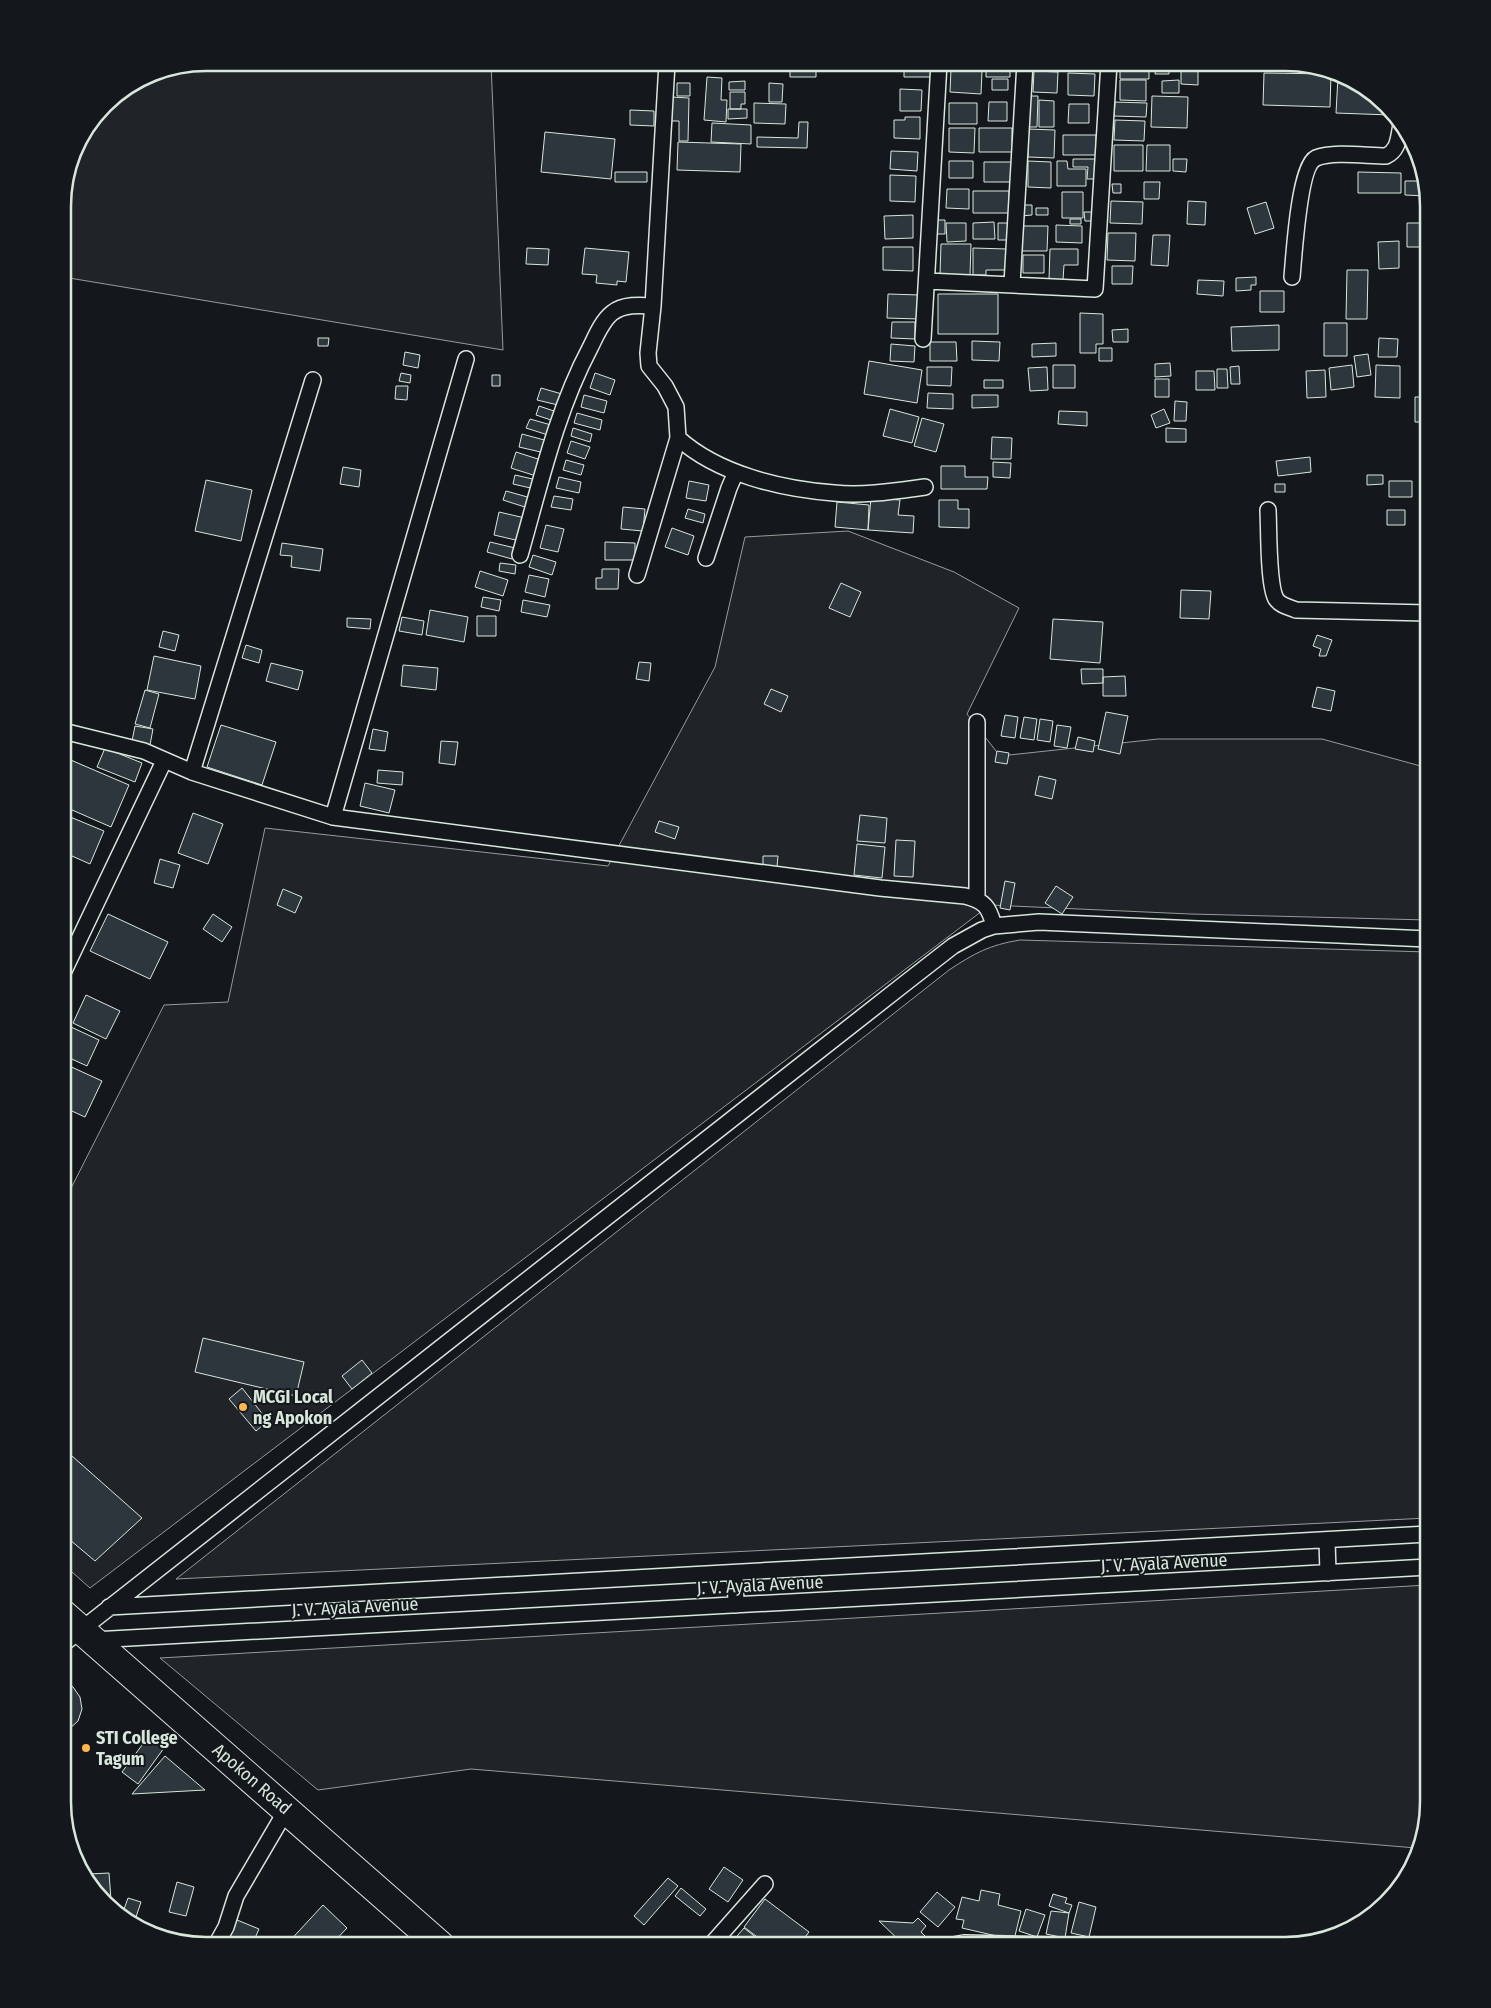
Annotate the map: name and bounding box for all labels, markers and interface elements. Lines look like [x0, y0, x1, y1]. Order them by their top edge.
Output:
place label: MCGI Local ng Apokon [253, 1386, 333, 1429]
marker: MCGI Local ng Apokon [237, 1401, 249, 1413]
street label: J. V. Ayala Avenue [1100, 1549, 1228, 1577]
street label: J. V. Ayala Avenue [696, 1571, 824, 1599]
street label: J. V. Ayala Avenue [291, 1593, 419, 1621]
place label: STI College Tagum [96, 1727, 178, 1770]
street label: Apokon Road [208, 1739, 296, 1819]
marker: STI College Tagum [80, 1742, 92, 1754]

